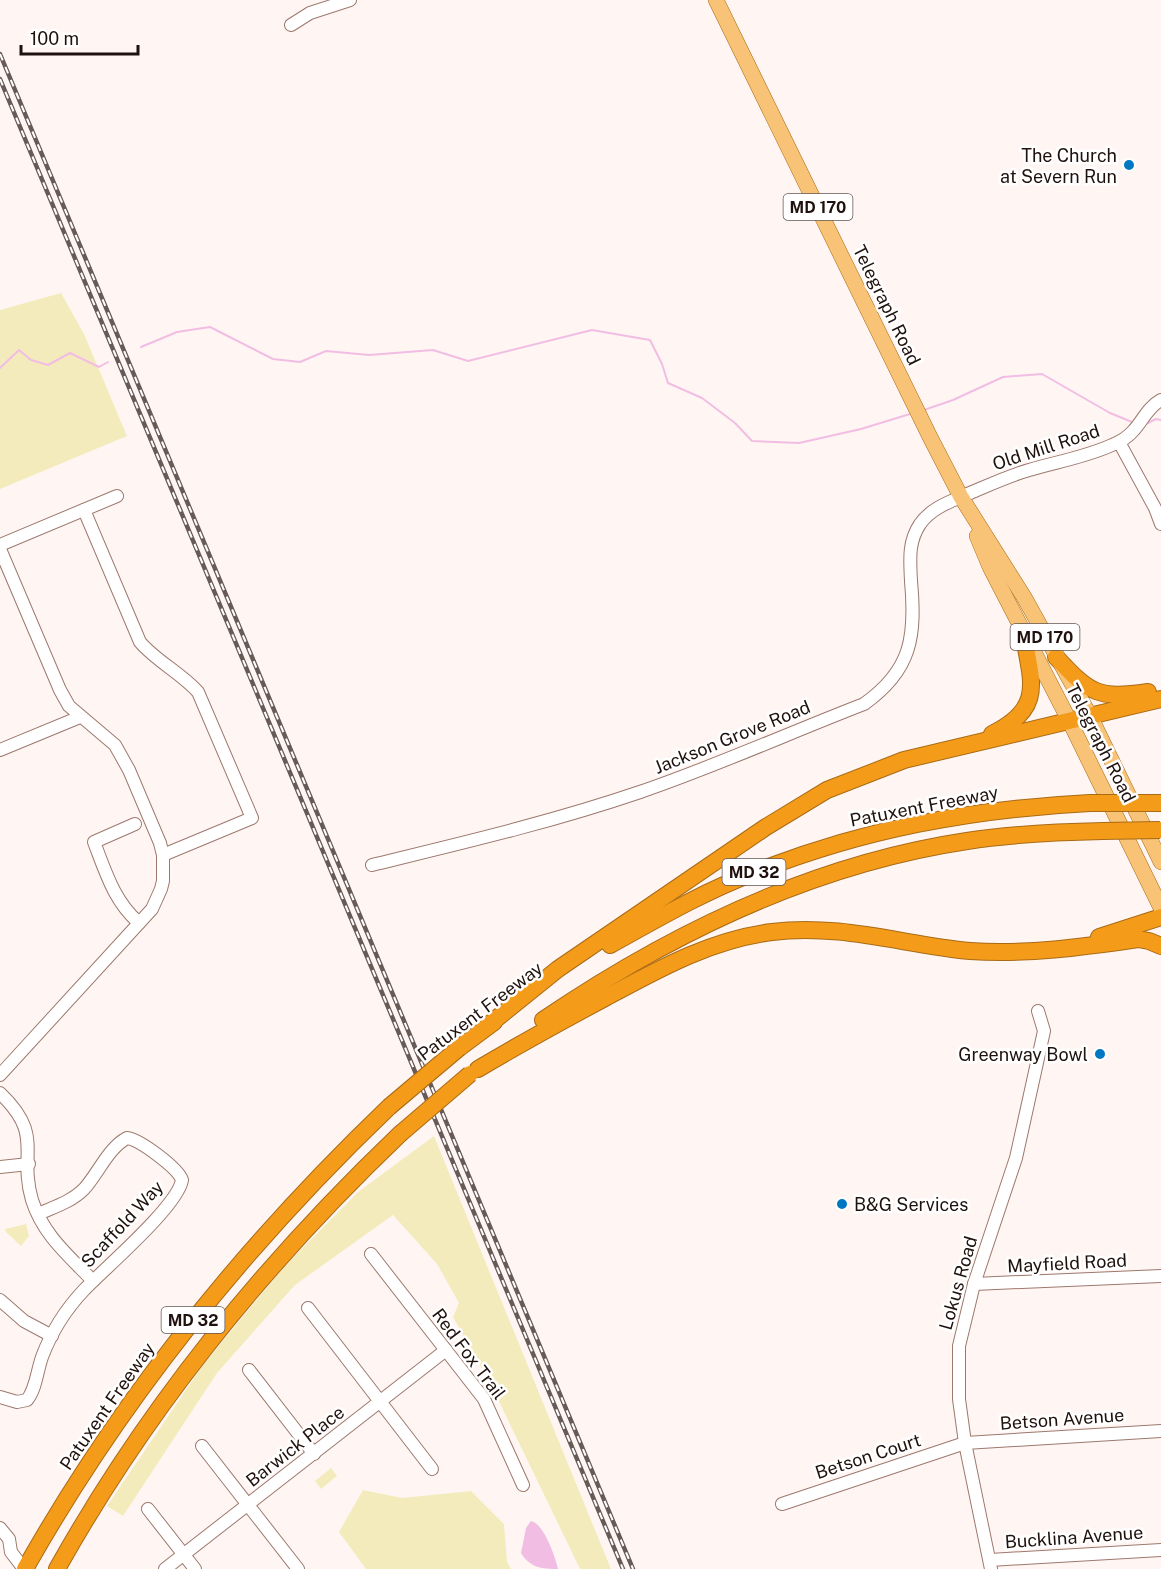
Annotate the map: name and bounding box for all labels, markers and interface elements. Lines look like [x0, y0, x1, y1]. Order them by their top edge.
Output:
scale bar [21, 18, 138, 56]
text: 100 m [30, 28, 79, 49]
place label: The Church at Severn Run [1000, 145, 1117, 187]
marker: The Church at Severn Run [1122, 158, 1136, 172]
road number: MD 170 [784, 194, 852, 220]
street label: Telegraph Road [849, 242, 925, 368]
street label: Old Mill Road [990, 420, 1102, 474]
road number: MD 170 [1010, 624, 1080, 650]
street label: Telegraph Road [1062, 680, 1140, 806]
street label: Jackson Grove Road [651, 696, 813, 778]
street label: Patuxent Freeway [848, 781, 1000, 831]
road number: MD 32 [722, 859, 786, 885]
street label: Patuxent Freeway [414, 957, 547, 1065]
place label: Greenway Bowl [958, 1044, 1088, 1065]
marker: Greenway Bowl [1093, 1047, 1107, 1061]
street label: Scaffold Way [77, 1176, 168, 1272]
place label: B&G Services [854, 1194, 968, 1215]
marker: B&G Services [835, 1197, 849, 1211]
street label: Lokus Road [935, 1234, 981, 1332]
street label: Mayfield Road [1007, 1249, 1127, 1277]
street label: Red Fox Trail [428, 1304, 510, 1404]
road number: MD 32 [162, 1307, 224, 1333]
street label: Patuxent Freeway [55, 1338, 159, 1474]
street label: Barwick Place [242, 1401, 348, 1491]
street label: Betson Avenue [999, 1404, 1125, 1434]
street label: Betson Court [813, 1429, 923, 1483]
street label: Bucklina Avenue [1004, 1522, 1144, 1552]

